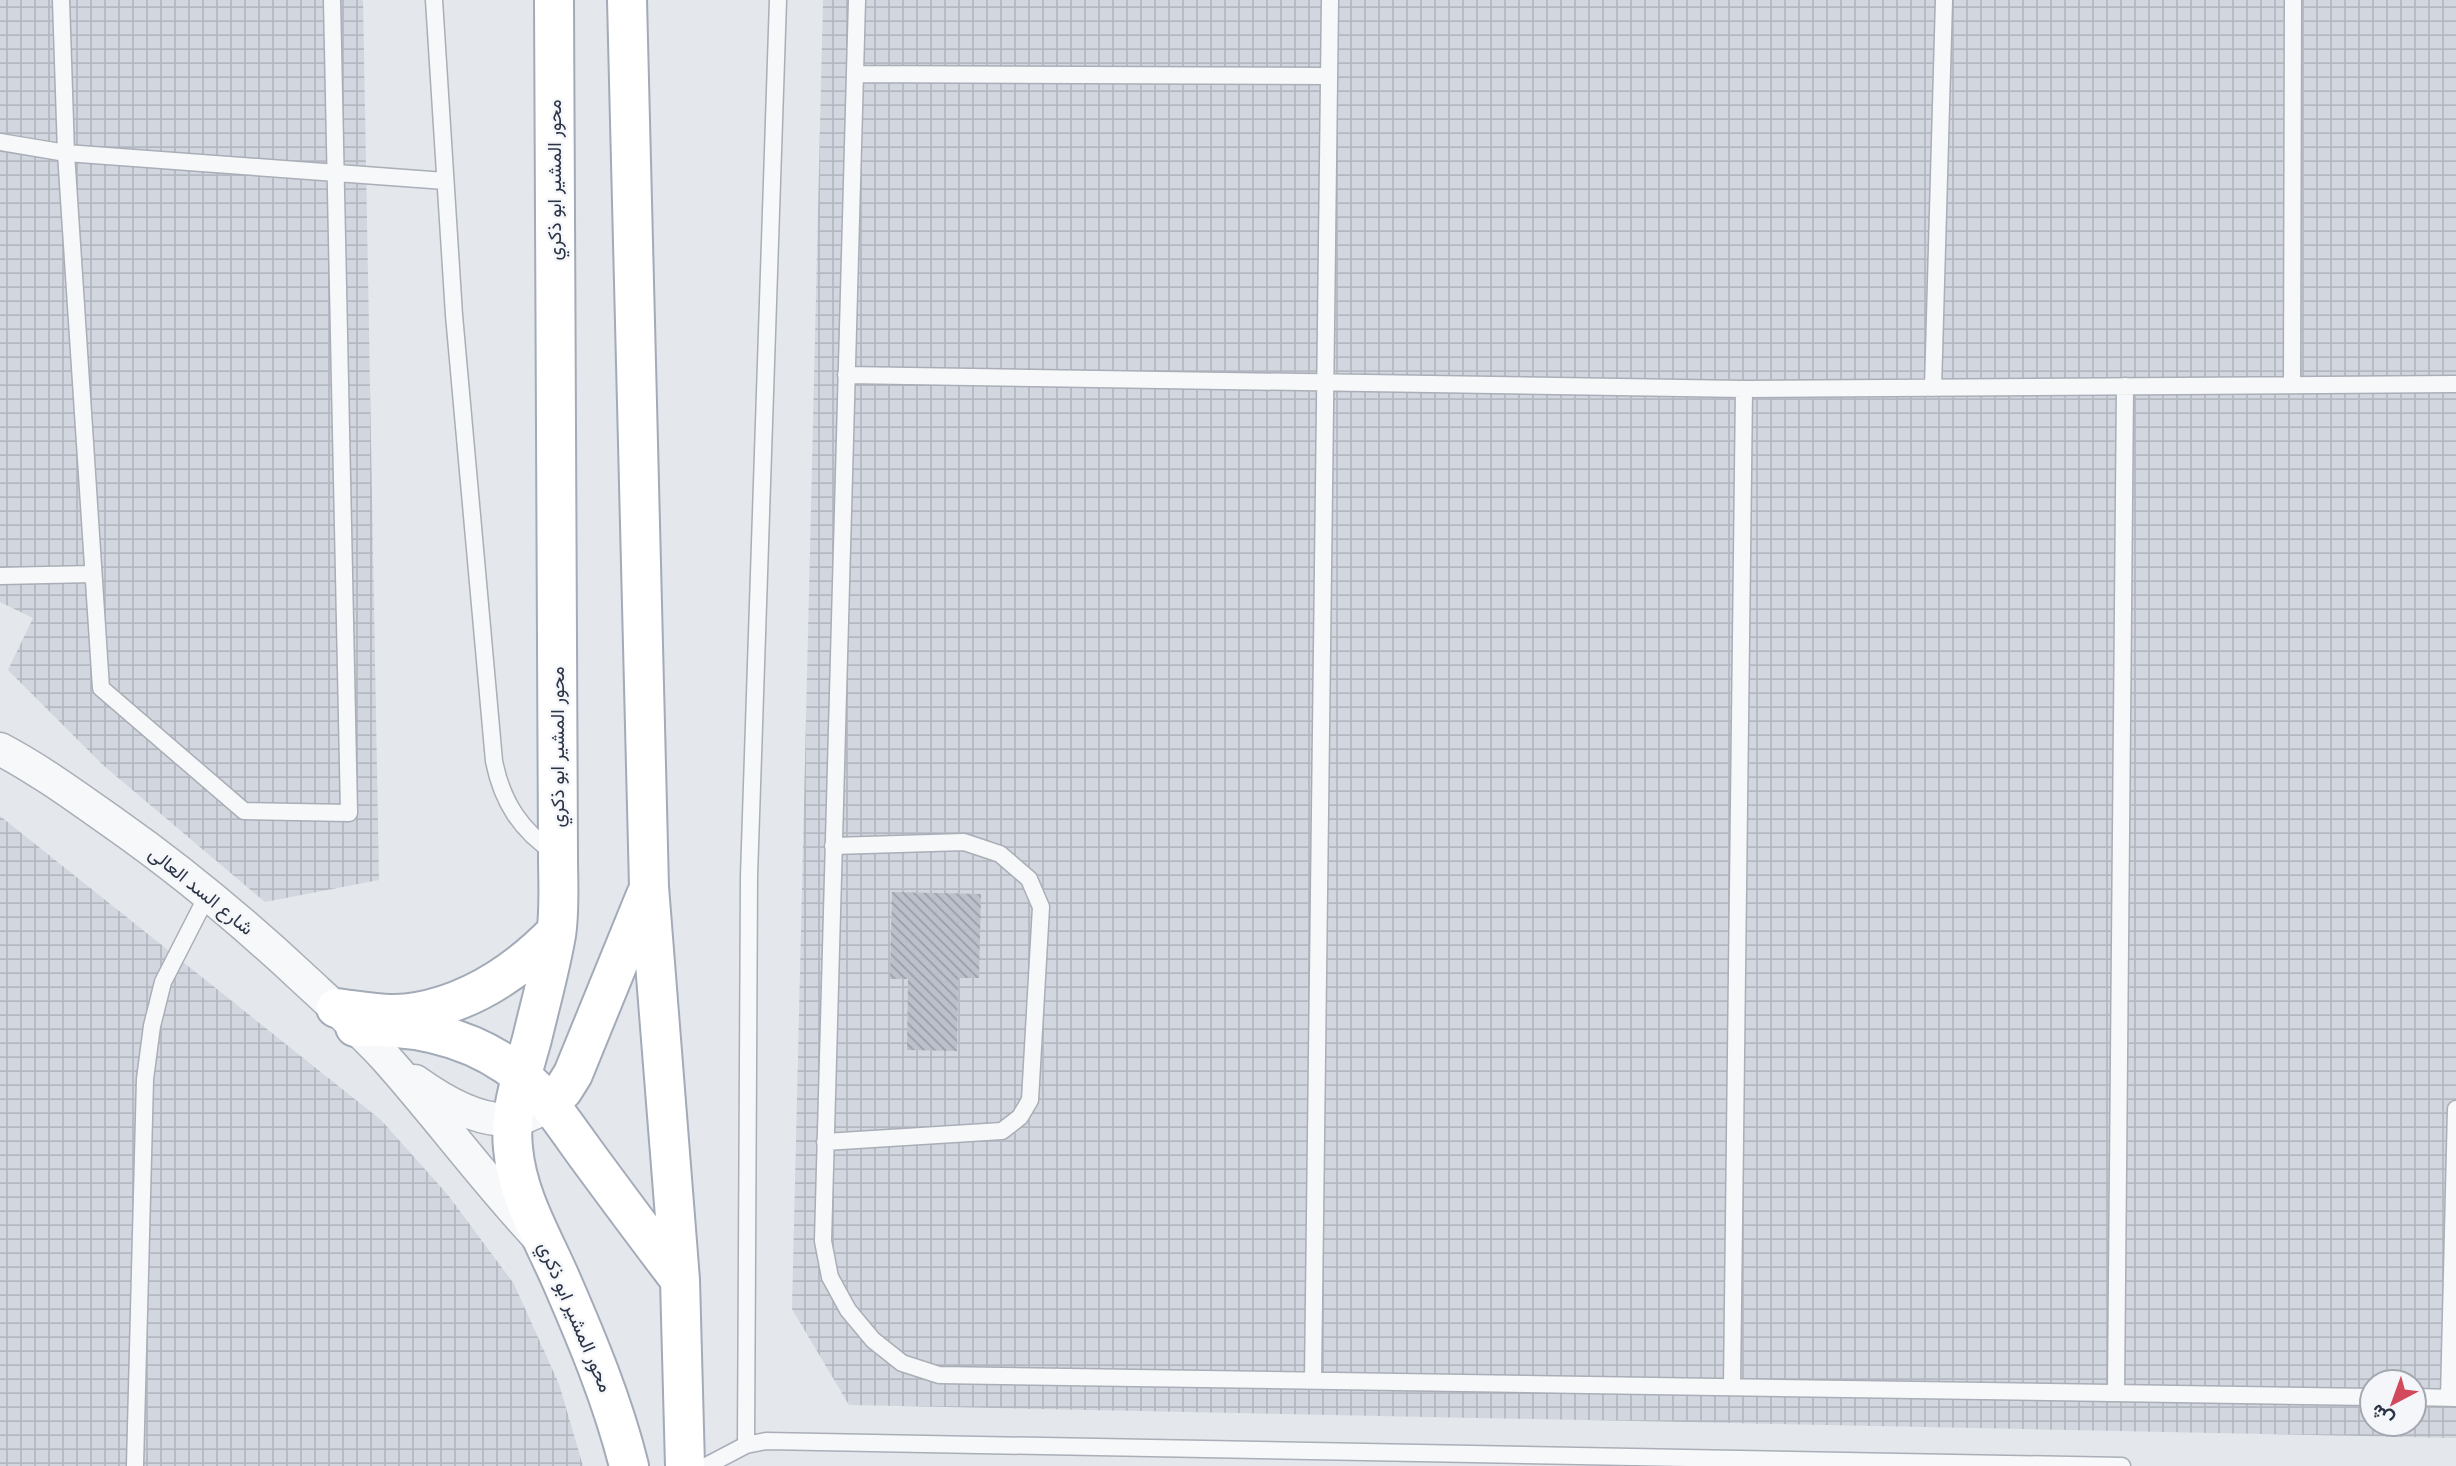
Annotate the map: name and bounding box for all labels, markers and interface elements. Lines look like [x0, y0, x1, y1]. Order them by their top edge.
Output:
street label: محور المشير ابو ذكري [544, 99, 570, 261]
street label: محور المشير ابو ذكري [547, 666, 573, 828]
street label: شارع السد العالى [144, 842, 258, 940]
street label: محور المشير ابو ذكري [530, 1239, 617, 1397]
north arrow [2358, 1368, 2428, 1438]
text: ش [2367, 1399, 2398, 1431]

